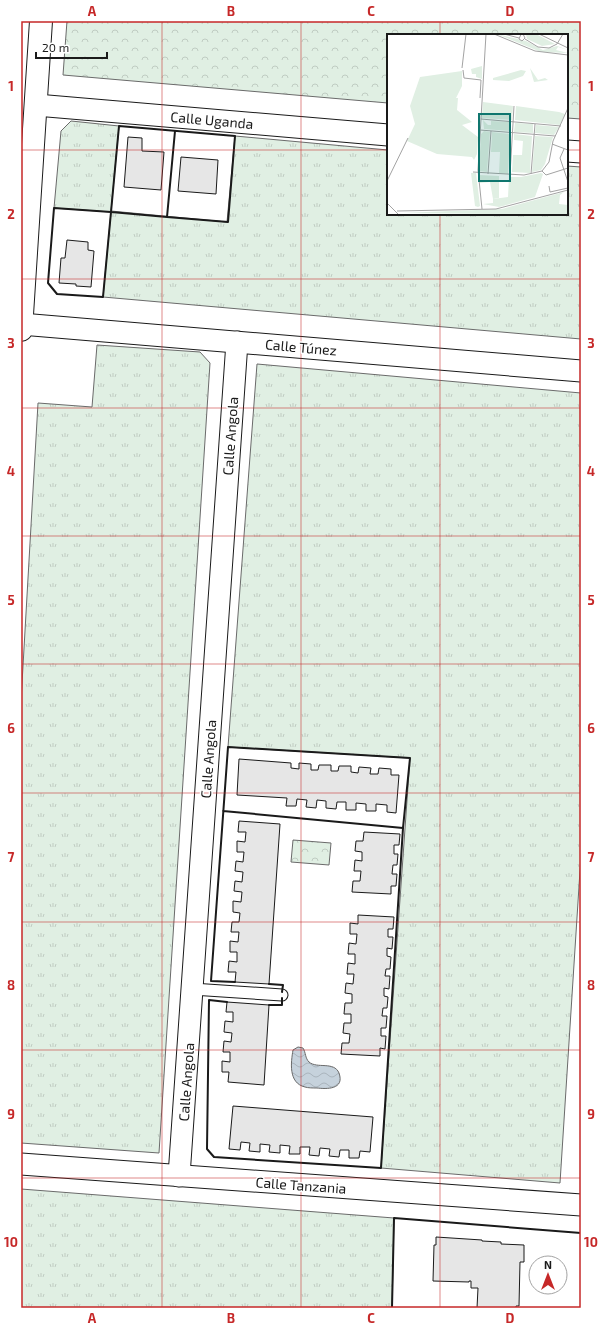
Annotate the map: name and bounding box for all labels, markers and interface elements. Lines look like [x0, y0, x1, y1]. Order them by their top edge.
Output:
text: A [88, 3, 97, 19]
text: B [227, 3, 235, 19]
text: C [367, 3, 375, 19]
text: D [506, 3, 515, 19]
scale bar [36, 34, 107, 60]
inset map [387, 34, 568, 215]
text: 20 m [42, 40, 69, 54]
text: 1 [8, 78, 14, 94]
text: 1 [588, 78, 594, 94]
street label: Calle Uganda [170, 108, 254, 132]
text: 2 [7, 206, 15, 222]
text: 2 [587, 206, 595, 222]
text: 3 [7, 335, 15, 351]
street label: Calle Túnez [264, 335, 338, 359]
text: 3 [587, 335, 595, 351]
street label: Calle Angola [219, 396, 241, 476]
text: 4 [7, 463, 15, 479]
text: 4 [587, 463, 595, 479]
text: 5 [7, 592, 15, 608]
text: 5 [587, 592, 595, 608]
street label: Calle Angola [197, 719, 219, 799]
text: 6 [7, 720, 15, 736]
text: 6 [587, 720, 595, 736]
text: 7 [8, 849, 15, 865]
text: 7 [588, 849, 595, 865]
text: 8 [7, 977, 15, 993]
text: 8 [587, 977, 595, 993]
street label: Calle Angola [175, 1042, 197, 1122]
text: 9 [7, 1106, 15, 1122]
text: 9 [587, 1106, 595, 1122]
street label: Calle Tanzania [255, 1173, 347, 1197]
text: 10 [4, 1234, 18, 1250]
text: 10 [584, 1234, 598, 1250]
north arrow [528, 1255, 568, 1295]
text: N [544, 1258, 552, 1271]
text: A [88, 1310, 97, 1326]
text: B [227, 1310, 235, 1326]
text: C [367, 1310, 375, 1326]
text: D [506, 1310, 515, 1326]

